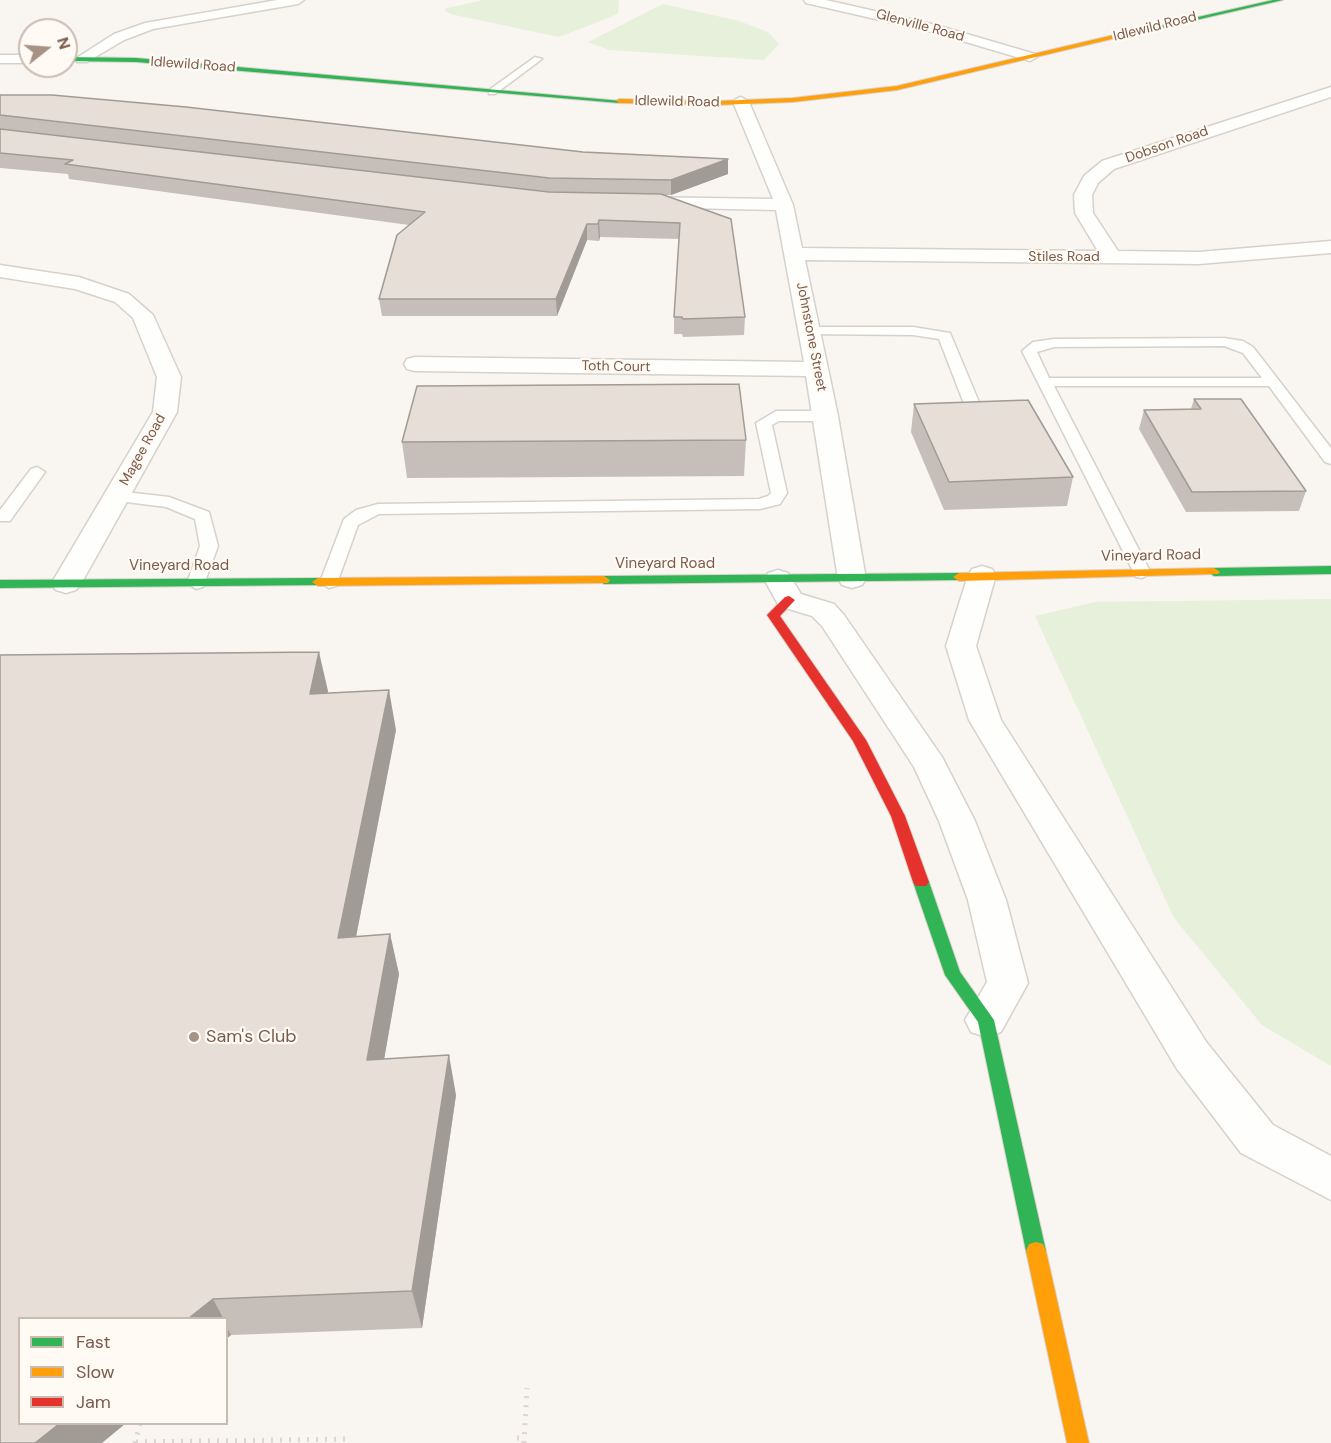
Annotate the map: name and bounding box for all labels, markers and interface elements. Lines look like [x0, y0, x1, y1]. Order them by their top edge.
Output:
street label: Glenville Road [874, 6, 966, 46]
street label: Idlewild Road [1112, 9, 1198, 45]
north arrow [18, 18, 78, 78]
text: N [52, 35, 76, 52]
street label: Idlewild Road [150, 54, 236, 76]
street label: Idlewild Road [634, 93, 720, 111]
street label: Dobson Road [1123, 123, 1211, 167]
street label: Stiles Road [1028, 249, 1100, 265]
street label: Johnstone Street [792, 281, 830, 393]
street label: Toth Court [581, 358, 651, 376]
street label: Magee Road [116, 411, 170, 489]
street label: Vineyard Road [1101, 546, 1201, 566]
street label: Vineyard Road [615, 555, 715, 573]
street label: Vineyard Road [129, 557, 229, 575]
place label: Sam's Club [206, 1026, 297, 1048]
marker: Sam's Club [187, 1030, 201, 1044]
legend [18, 1317, 228, 1425]
text: Fast [76, 1330, 111, 1354]
text: Slow [76, 1360, 115, 1384]
text: Jam [76, 1390, 111, 1414]

